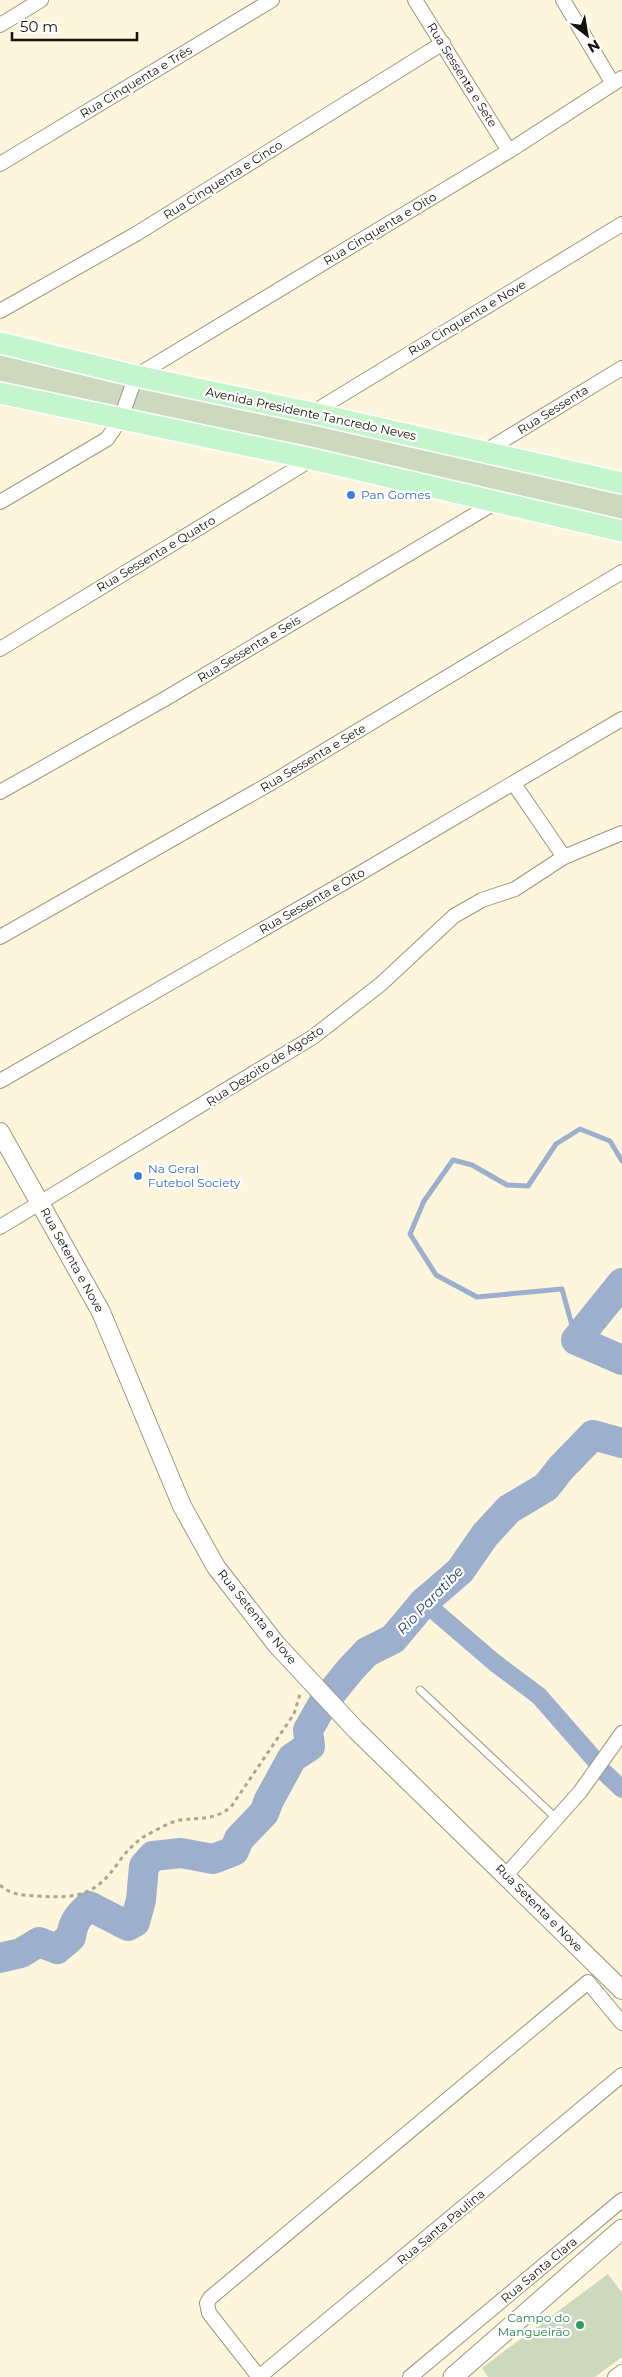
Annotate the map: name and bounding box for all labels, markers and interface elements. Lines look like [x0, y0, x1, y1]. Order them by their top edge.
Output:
scale bar [12, 10, 138, 42]
north arrow [562, 10, 612, 60]
text: 50 m [20, 17, 58, 36]
street label: Rua Sessenta e Sete [424, 20, 501, 130]
text: N [584, 36, 603, 57]
street label: Rua Cinquenta e Três [77, 42, 195, 121]
street label: Rua Cinquenta e Cinco [160, 137, 285, 222]
street label: Rua Cinquenta e Oito [321, 189, 439, 268]
street label: Rua Cinquenta e Nove [405, 277, 528, 359]
street label: Rua Sessenta [515, 382, 591, 437]
street label: Avenida Presidente Tancredo Neves [204, 384, 418, 443]
place label: Pan Gomes [361, 487, 431, 502]
marker: Pan Gomes [345, 489, 357, 501]
street label: Rua Sessenta e Quatro [94, 512, 218, 595]
street label: Rua Sessenta e Seis [194, 612, 303, 685]
street label: Rua Sessenta e Sete [257, 720, 368, 795]
street label: Rua Sessenta e Oito [256, 864, 367, 937]
street label: Rua Dezoito de Agosto [203, 1022, 326, 1109]
place label: Na Geral Futebol Society [148, 1161, 241, 1190]
marker: Na Geral Futebol Society [132, 1170, 144, 1182]
street label: Rua Setenta e Nove [37, 1205, 107, 1315]
water label: Rio Paratibe [393, 1562, 467, 1638]
street label: Rua Setenta e Nove [215, 1566, 300, 1667]
street label: Rua Setenta e Nove [492, 1861, 586, 1955]
street label: Rua Santa Paulina [394, 2186, 487, 2268]
street label: Rua Santa Clara [498, 2233, 580, 2306]
place label: Campo do Mangueirão [498, 2310, 570, 2339]
marker: Campo do Mangueirão [574, 2319, 586, 2331]

